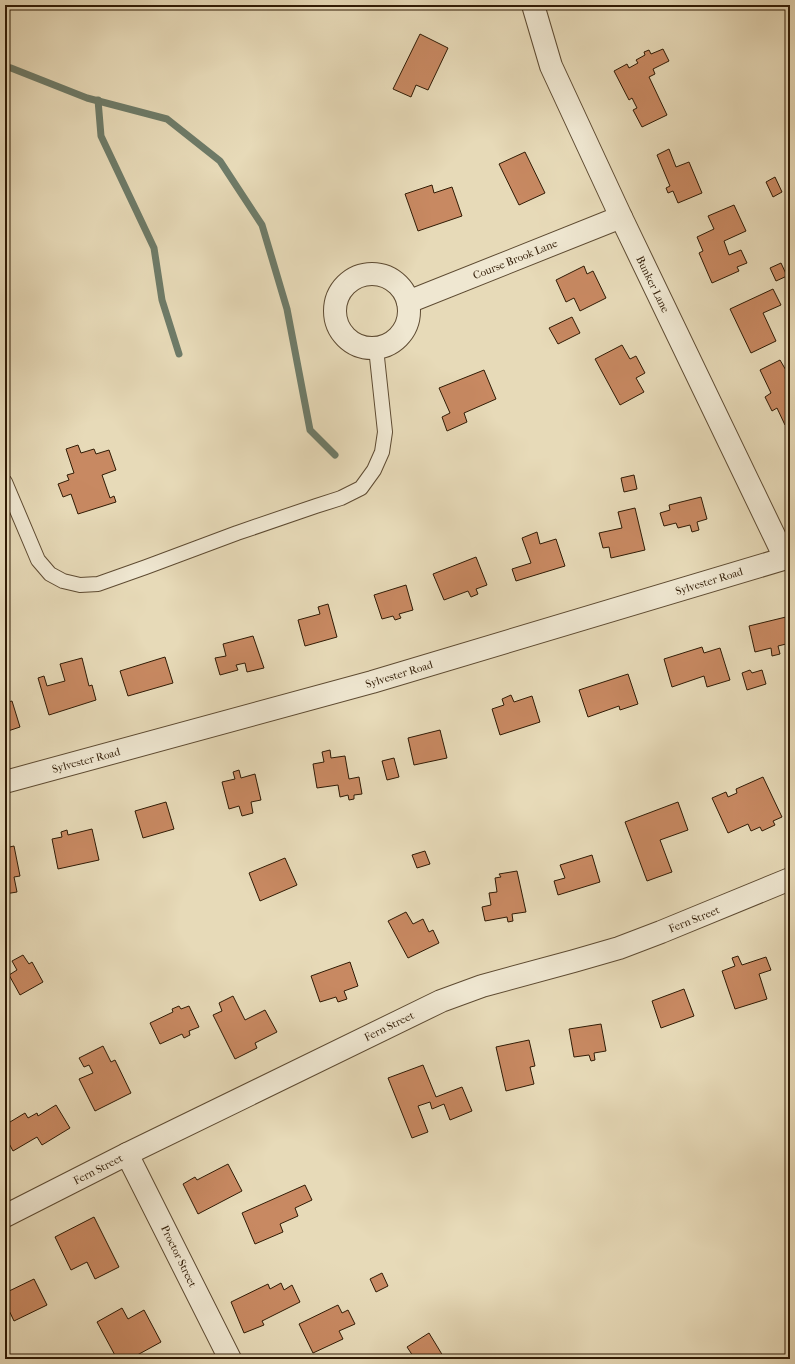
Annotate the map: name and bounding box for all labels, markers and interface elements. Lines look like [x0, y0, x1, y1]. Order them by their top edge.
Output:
street label: Course Brook Lane [471, 236, 560, 282]
street label: Bunker Lane [633, 254, 672, 315]
street label: Sylvester Road [674, 565, 745, 598]
street label: Sylvester Road [364, 658, 435, 691]
street label: Sylvester Road [51, 745, 123, 776]
street label: Fern Street [667, 903, 722, 936]
street label: Fern Street [362, 1009, 416, 1044]
street label: Fern Street [71, 1151, 125, 1187]
street label: Proctor Street [158, 1223, 199, 1289]

